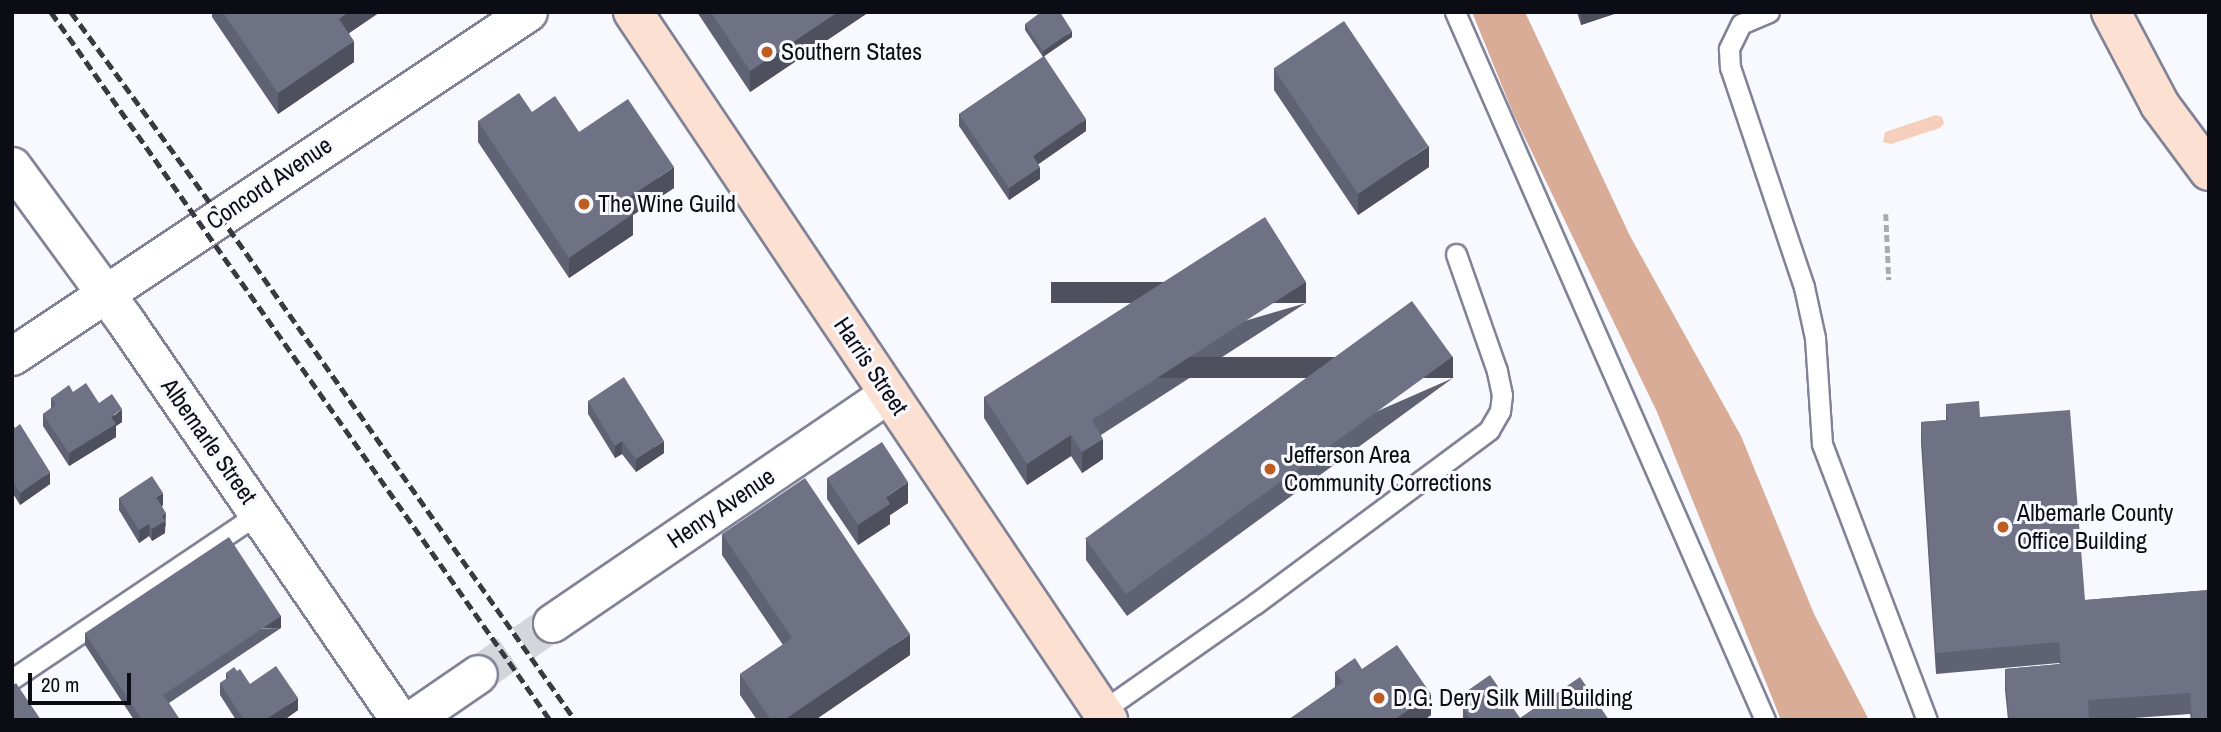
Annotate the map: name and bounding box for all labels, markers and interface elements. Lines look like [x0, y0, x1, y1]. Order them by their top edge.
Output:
place label: Southern States [781, 38, 922, 66]
marker: Southern States [759, 44, 775, 60]
street label: Concord Avenue [200, 130, 338, 236]
place label: The Wine Guild [598, 190, 736, 218]
marker: The Wine Guild [576, 196, 592, 212]
street label: Harris Street [828, 312, 914, 420]
street label: Albemarle Street [155, 373, 263, 509]
place label: Jefferson Area Community Corrections [1284, 441, 1492, 497]
street label: Henry Avenue [661, 461, 781, 555]
marker: Jefferson Area Community Corrections [1262, 461, 1278, 477]
place label: Albemarle County Office Building [2017, 499, 2173, 555]
marker: Albemarle County Office Building [1995, 519, 2011, 535]
scale bar [32, 658, 135, 702]
text: 20 m [41, 670, 79, 699]
place label: D.G. Dery Silk Mill Building [1393, 684, 1633, 712]
marker: D.G. Dery Silk Mill Building [1371, 690, 1387, 706]

